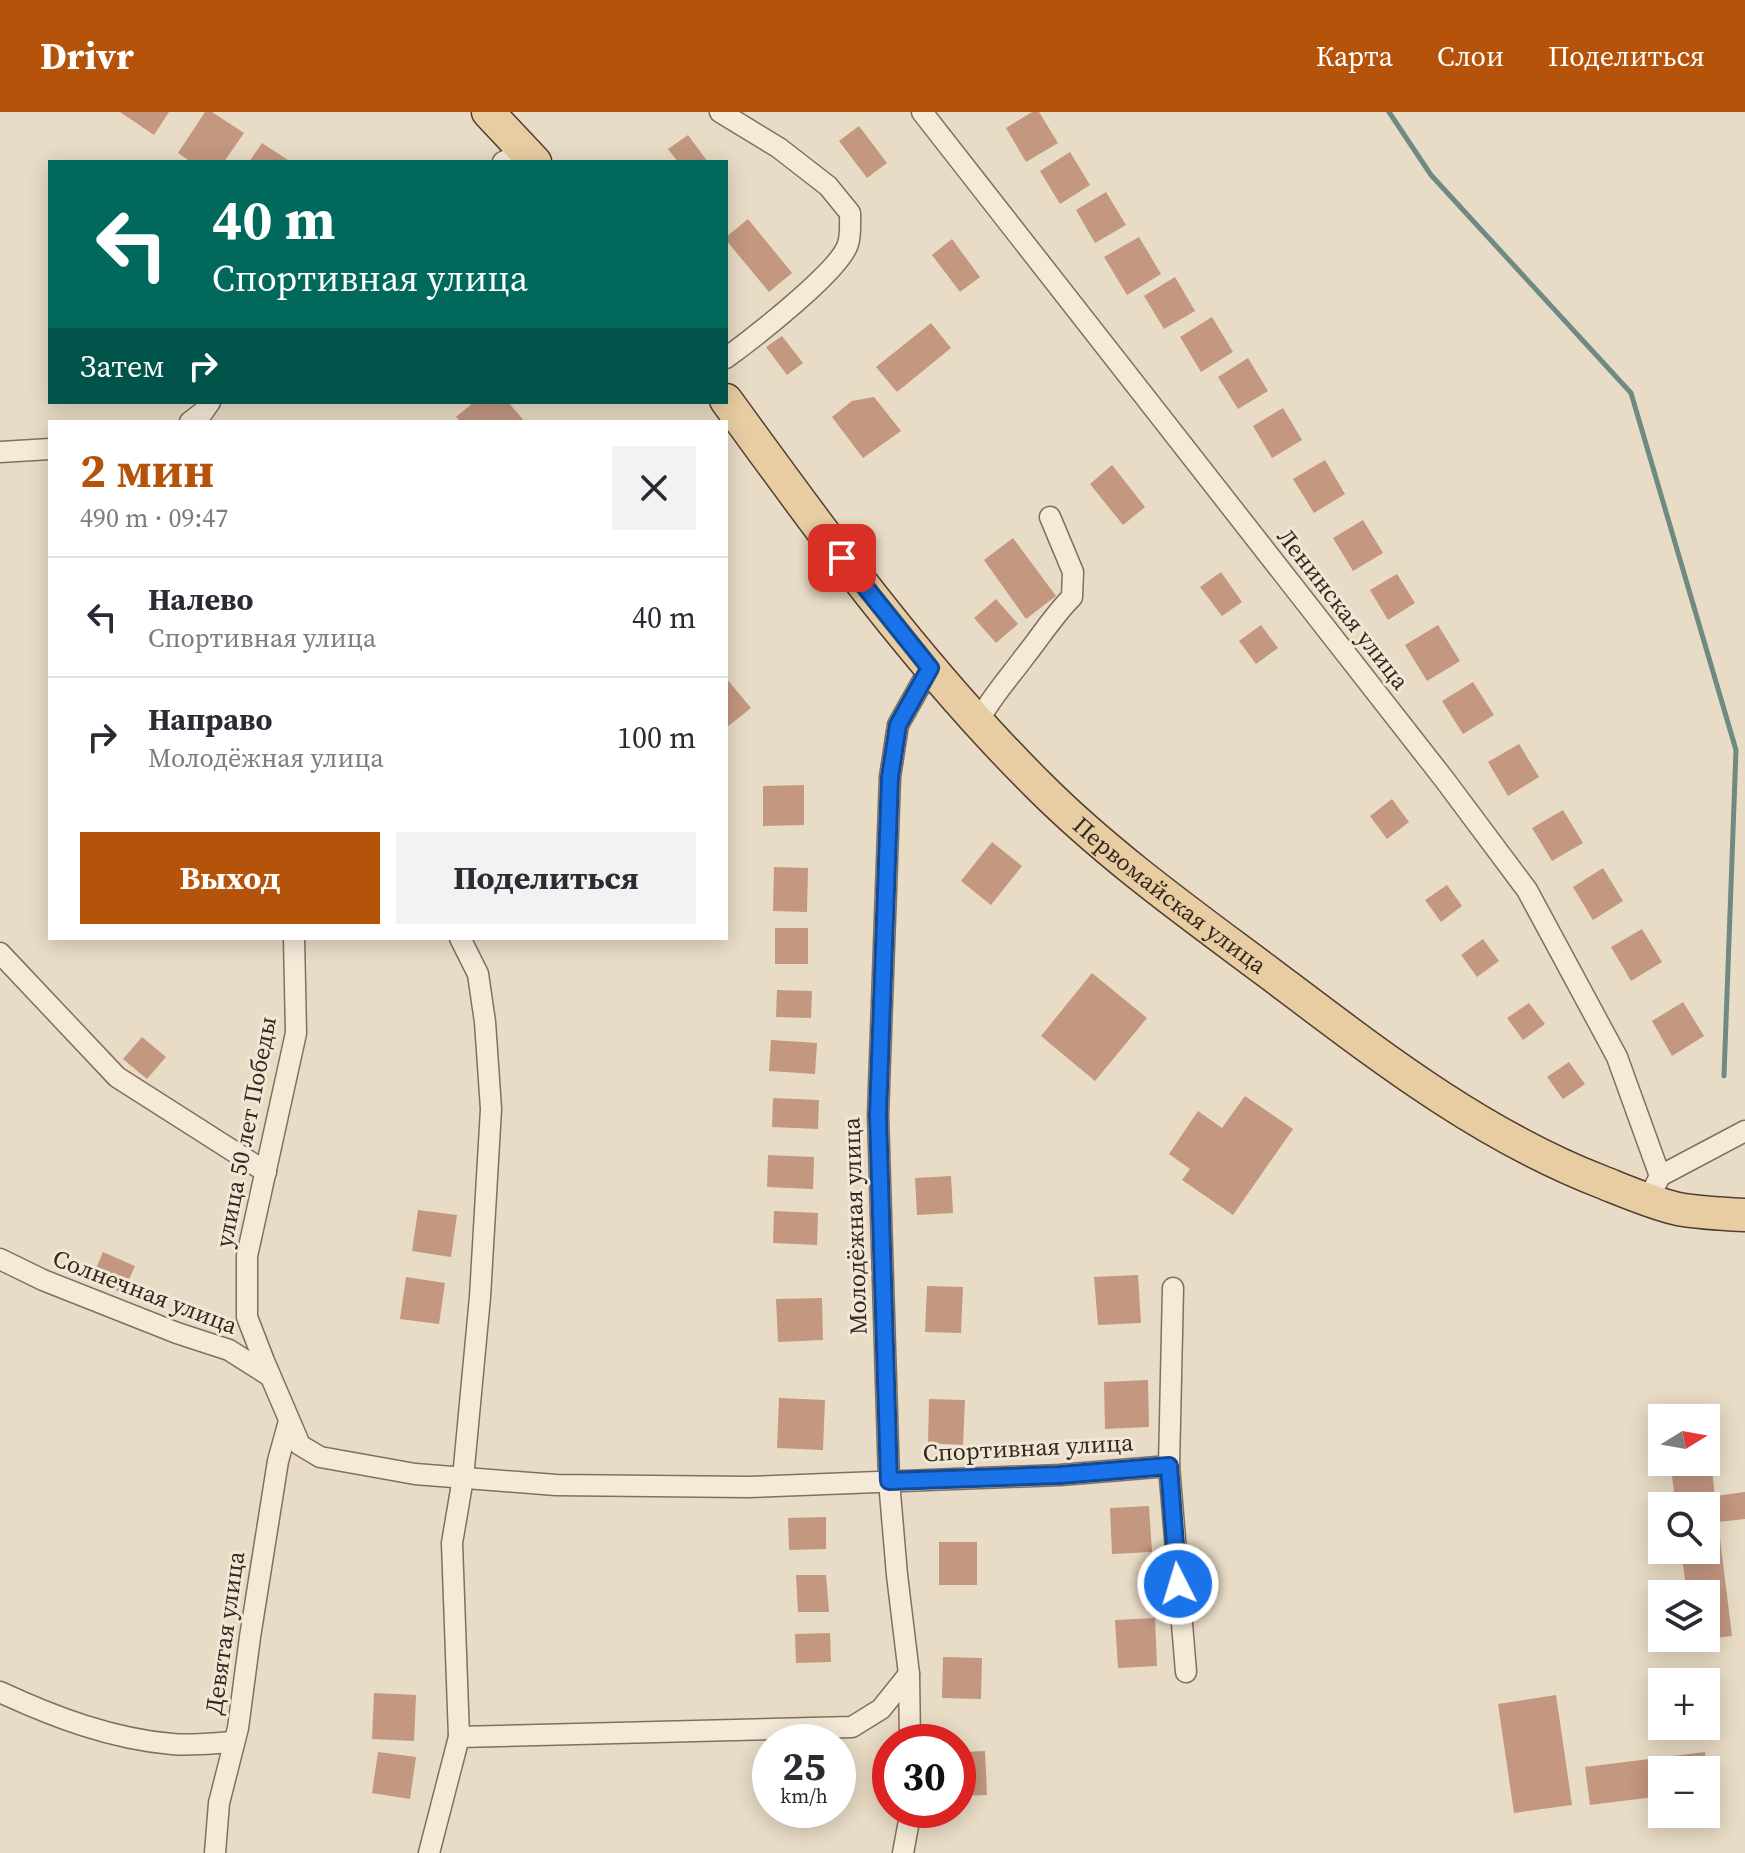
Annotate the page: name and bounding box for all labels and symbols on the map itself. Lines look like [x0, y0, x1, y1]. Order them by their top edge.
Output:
street label: Ленинская улица [1270, 521, 1417, 697]
pin [808, 524, 876, 592]
street label: Первомайская улица [1066, 809, 1274, 982]
street label: улица 50 лет Победы [207, 1014, 284, 1250]
street label: Молодёжная улица [834, 1116, 875, 1335]
street label: Солнечная улица [48, 1241, 243, 1342]
north arrow [1648, 1404, 1720, 1476]
street label: Спортивная улица [922, 1425, 1135, 1469]
position arrow [1136, 1542, 1220, 1626]
street label: Девятая улица [197, 1549, 252, 1717]
speed limit sign: 30 [872, 1724, 976, 1828]

